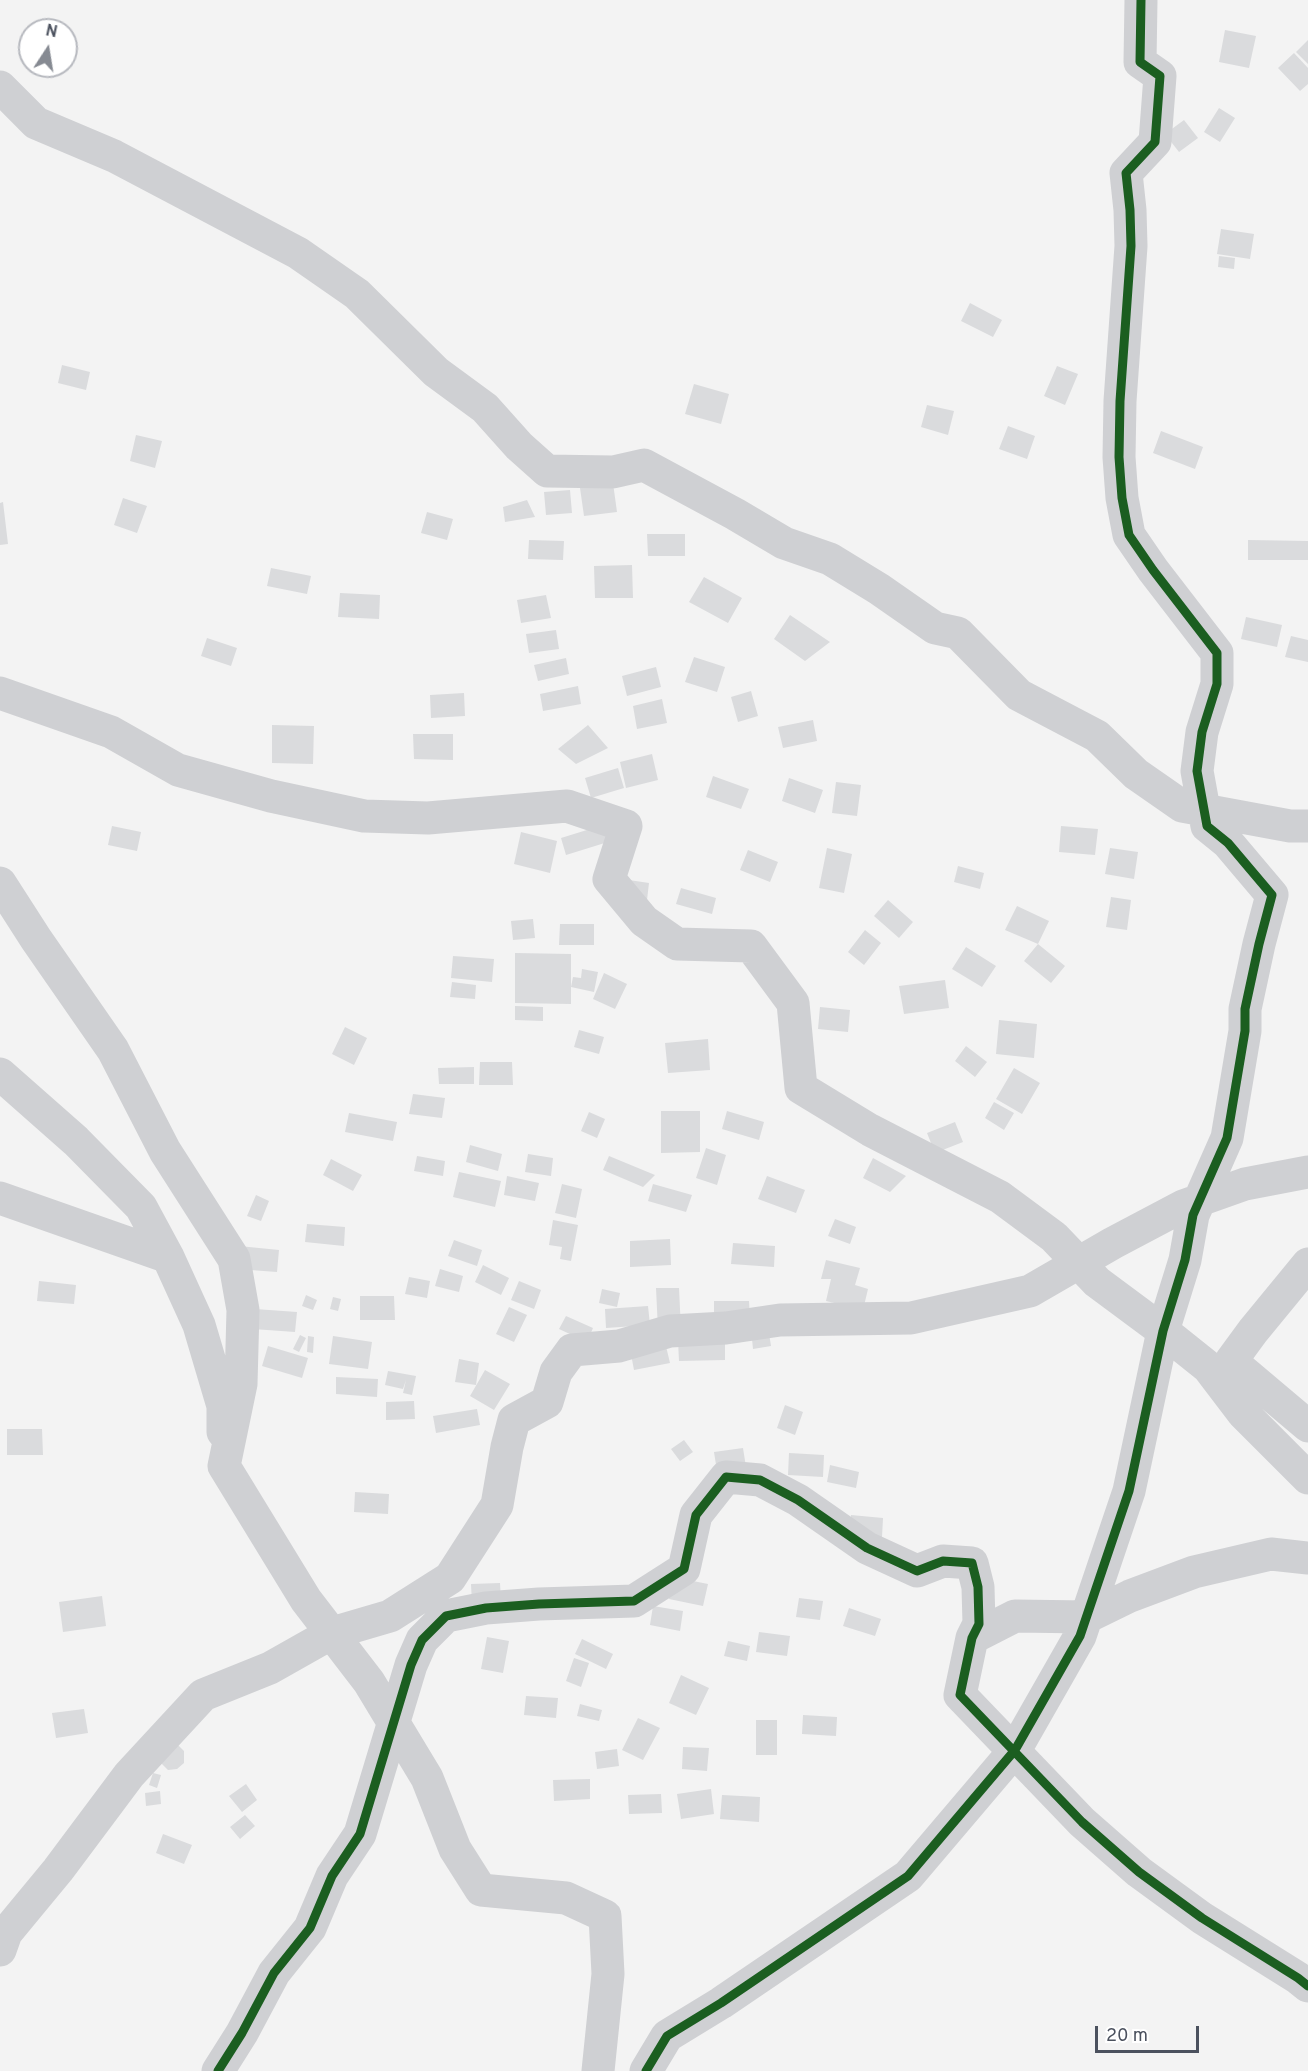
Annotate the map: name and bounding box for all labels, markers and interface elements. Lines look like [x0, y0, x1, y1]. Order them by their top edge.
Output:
north arrow [18, 18, 78, 78]
text: N [44, 21, 59, 43]
scale bar [1098, 2014, 1202, 2052]
text: 20 m [1106, 2025, 1148, 2048]

